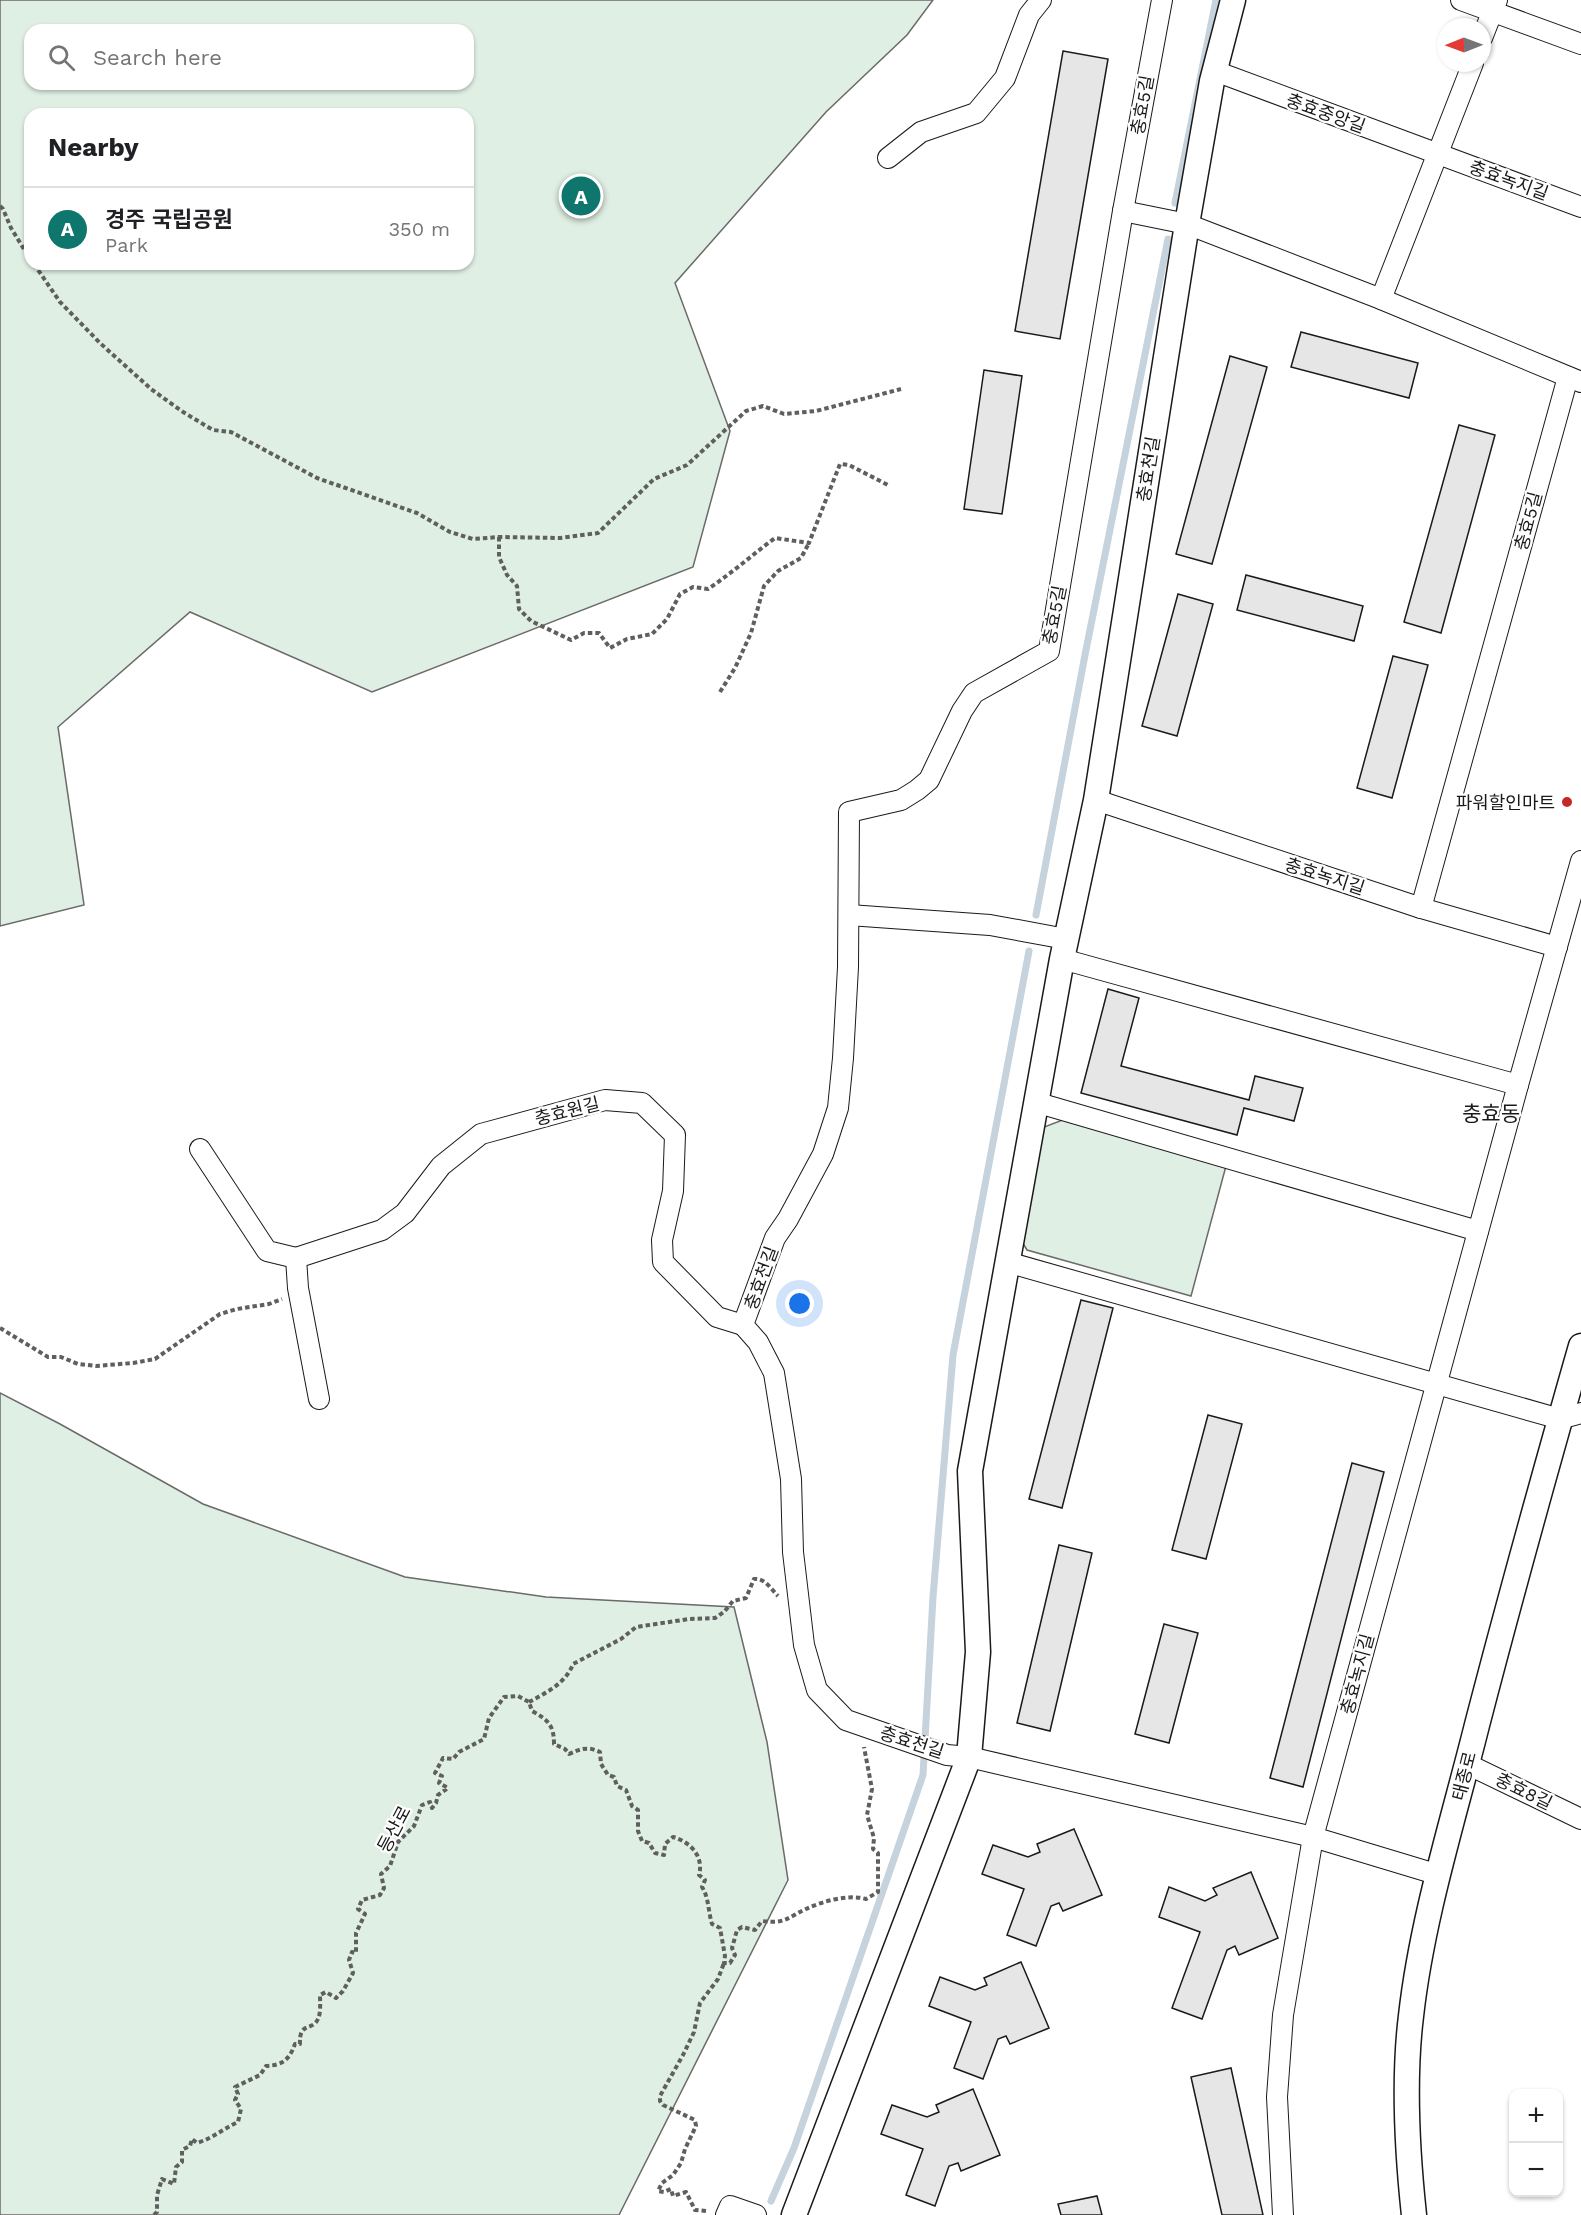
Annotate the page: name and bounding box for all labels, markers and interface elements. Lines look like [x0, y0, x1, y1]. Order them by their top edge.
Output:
north arrow [1437, 18, 1491, 72]
search box [24, 24, 474, 90]
icon: search [45, 41, 78, 74]
text: Search here [93, 45, 222, 70]
street label: 충효5길 [1126, 74, 1158, 136]
street label: 충효중앙길 [1283, 89, 1369, 137]
text: Nearby [48, 132, 139, 162]
street label: 충효녹지길 [1466, 156, 1552, 204]
pin: A [562, 174, 600, 218]
text: 경주 국립공원 [105, 207, 233, 232]
text: A [61, 217, 74, 241]
text: 350 m [388, 217, 450, 241]
text: Park [105, 233, 148, 257]
street label: 충효천길 [1132, 435, 1164, 503]
street label: 충효5길 [1510, 489, 1546, 553]
street label: 충효5길 [1038, 583, 1070, 647]
place label: 파워할인마트 [1456, 792, 1555, 813]
marker: 파워할인마트 [1560, 795, 1574, 809]
street label: 충효녹지길 [1282, 853, 1368, 899]
street label: 충효원길 [532, 1093, 602, 1129]
district label: 충효동 [1462, 1101, 1520, 1126]
street label: 충효천길 [740, 1243, 782, 1313]
your location [785, 1289, 814, 1318]
street label: 충효녹지길 [1336, 1631, 1378, 1717]
street label: 충효천길 [877, 1722, 947, 1762]
street label: 태종로 [1448, 1749, 1480, 1803]
street label: 충효8길 [1492, 1768, 1556, 1814]
street label: 등산로 [373, 1802, 415, 1856]
map controls [1509, 2089, 1563, 2197]
button: + [1509, 2089, 1563, 2143]
button: − [1509, 2143, 1563, 2197]

